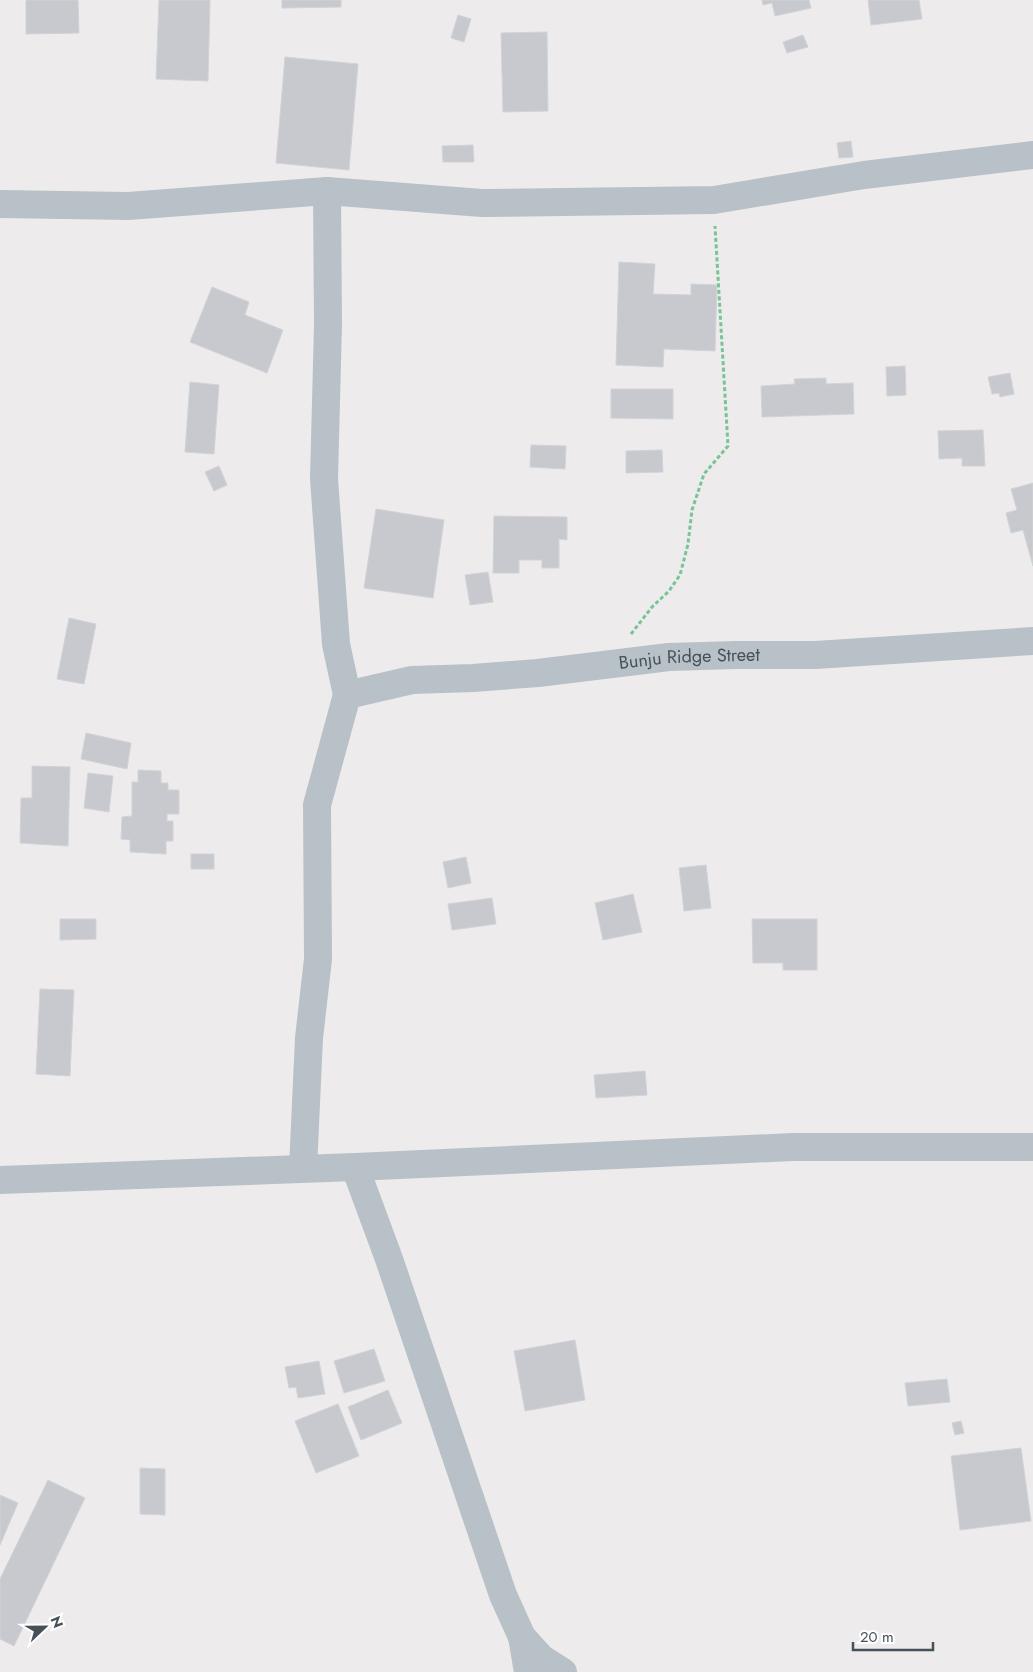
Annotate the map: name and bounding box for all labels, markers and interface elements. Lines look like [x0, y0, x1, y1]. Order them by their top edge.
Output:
street label: Bunju Ridge Street [617, 642, 760, 676]
north arrow [20, 1602, 70, 1652]
text: N [46, 1613, 68, 1631]
scale bar [853, 1620, 933, 1652]
text: 20 m [860, 1626, 894, 1648]

